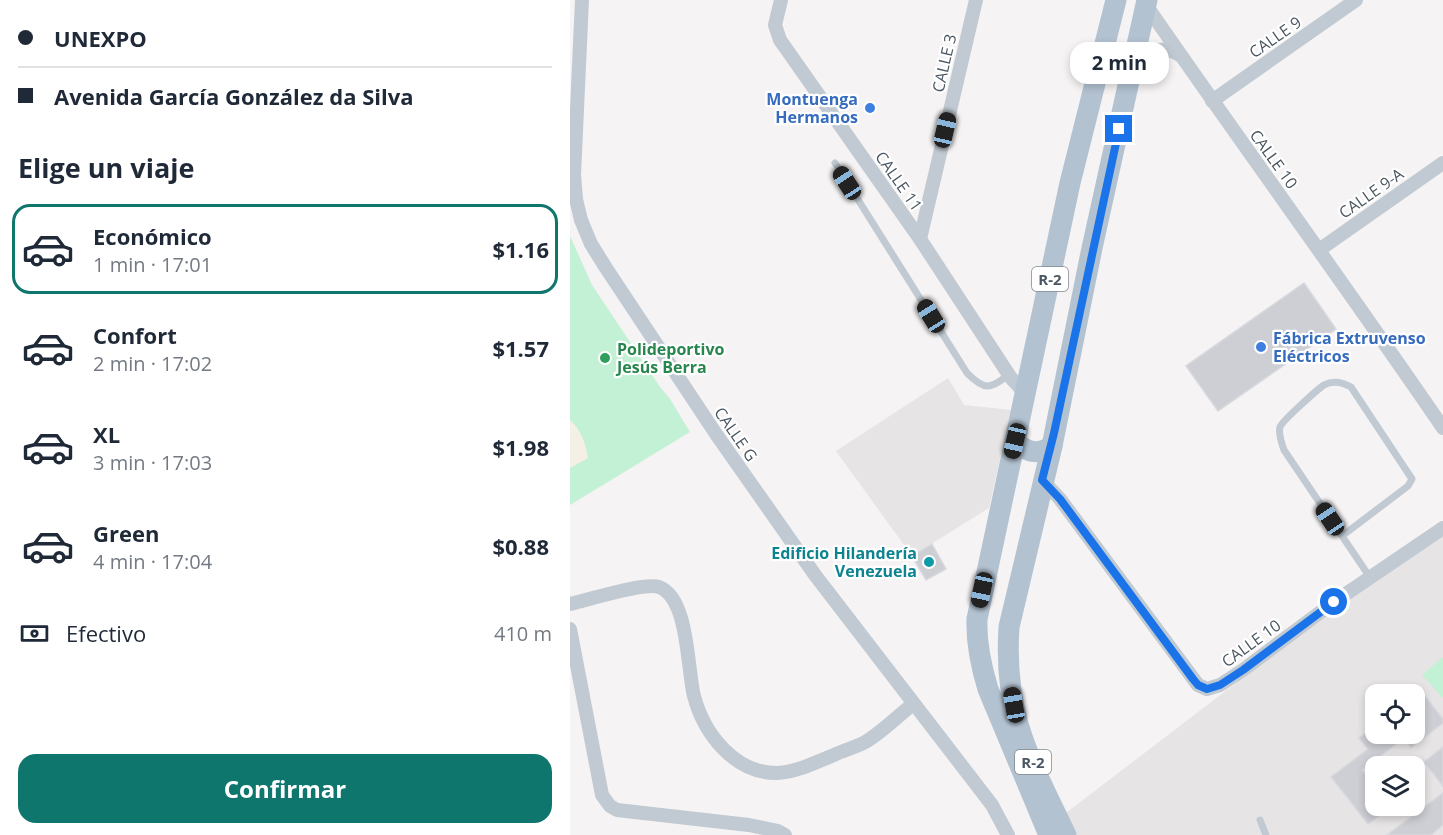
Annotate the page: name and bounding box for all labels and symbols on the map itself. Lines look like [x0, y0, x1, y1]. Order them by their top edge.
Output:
street label: CALLE 9 [1244, 11, 1306, 63]
street label: CALLE 3 [927, 32, 961, 94]
callout: 2 min [1070, 42, 1168, 84]
place label: Montuenga Hermanos [766, 88, 858, 128]
marker: Montuenga Hermanos [863, 101, 877, 115]
car [932, 110, 958, 150]
route end [1105, 115, 1132, 142]
street label: CALLE 10 [1245, 125, 1303, 193]
street label: CALLE 11 [870, 147, 928, 215]
street label: CALLE 9-A [1334, 162, 1408, 223]
car [830, 163, 864, 203]
road number: R-2 [1032, 267, 1068, 291]
car [914, 296, 948, 336]
place label: Fábrica Extruvenso Eléctricos [1273, 327, 1426, 367]
place label: Polideportivo Jesús Berra [615, 338, 725, 378]
marker: Fábrica Extruvenso Eléctricos [1254, 340, 1268, 354]
marker: Polideportivo Jesús Berra [598, 351, 612, 365]
street label: CALLE G [709, 402, 763, 466]
car [1002, 421, 1028, 461]
car [1312, 499, 1348, 539]
place label: Edificio Hilandería Venezuela [771, 542, 917, 582]
marker: Edificio Hilandería Venezuela [922, 555, 936, 569]
car [969, 571, 995, 609]
route start [1320, 588, 1347, 615]
street label: CALLE 10 [1217, 614, 1285, 672]
car [1002, 686, 1026, 724]
road number: R-2 [1015, 750, 1051, 774]

